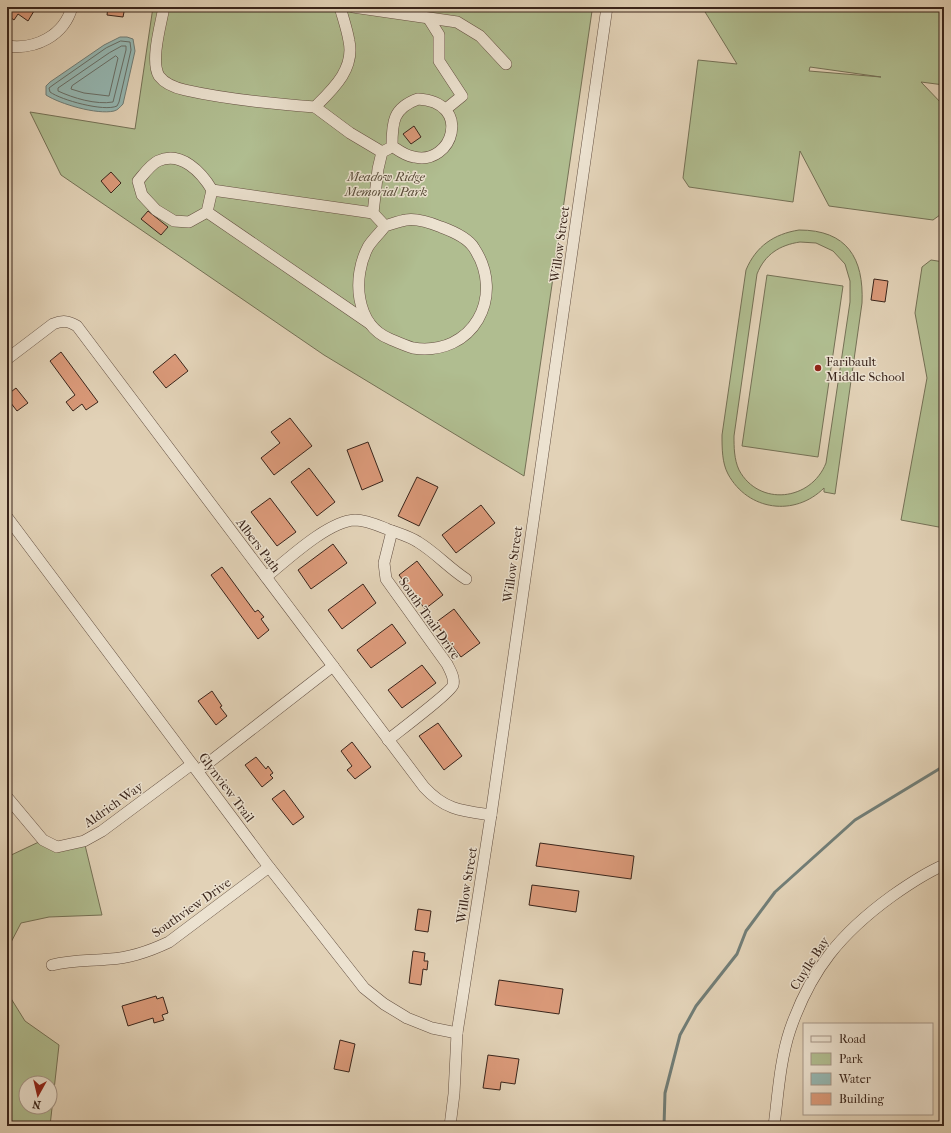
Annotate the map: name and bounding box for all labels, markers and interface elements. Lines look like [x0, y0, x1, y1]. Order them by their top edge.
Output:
park label: Meadow Ridge Memorial Park [344, 169, 427, 199]
street label: Willow Street [547, 205, 572, 284]
place label: Faribault Middle School [826, 354, 905, 384]
marker: Faribault Middle School [813, 363, 823, 373]
street label: Albers Path [233, 514, 284, 576]
street label: Willow Street [500, 525, 525, 604]
street label: South Trail Drive [396, 574, 464, 663]
street label: Glynview Trail [196, 750, 258, 825]
street label: Aldrich Way [80, 778, 147, 831]
street label: Willow Street [453, 846, 480, 925]
street label: Southview Drive [149, 874, 234, 940]
street label: Cuylle Bay [787, 933, 833, 993]
legend [803, 1023, 933, 1115]
text: Road [839, 1032, 866, 1046]
text: Park [839, 1052, 864, 1066]
text: Water [838, 1072, 872, 1086]
north arrow [18, 1075, 58, 1115]
text: Building [839, 1092, 884, 1106]
text: N [31, 1097, 42, 1111]

